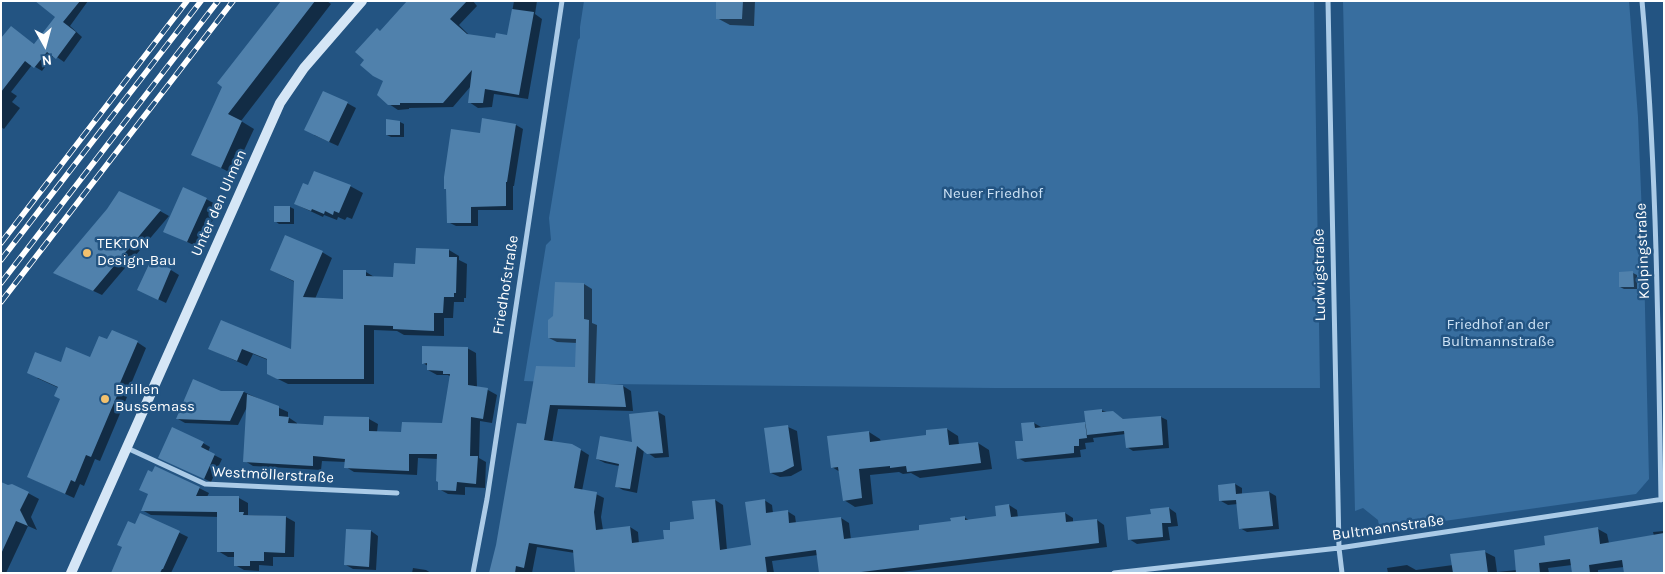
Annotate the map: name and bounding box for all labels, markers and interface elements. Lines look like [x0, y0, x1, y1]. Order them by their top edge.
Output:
north arrow [20, 20, 70, 70]
text: N [41, 51, 53, 69]
street label: Unter den Ulmen [187, 147, 251, 259]
park label: Neuer Friedhof [943, 185, 1043, 203]
street label: Kolpingstraße [1632, 203, 1654, 299]
street label: Ludwigstraße [1310, 228, 1330, 322]
street label: Friedhofstraße [489, 234, 523, 336]
place label: TEKTON Design-Bau [97, 235, 176, 270]
marker: TEKTON Design-Bau [81, 247, 93, 259]
park label: Friedhof an der Bultmannstraße [1442, 316, 1554, 351]
place label: Brillen Bussemass [115, 381, 195, 416]
marker: Brillen Bussemass [99, 393, 111, 405]
street label: Westmöllerstraße [212, 463, 334, 487]
street label: Bultmannstraße [1331, 511, 1445, 545]

